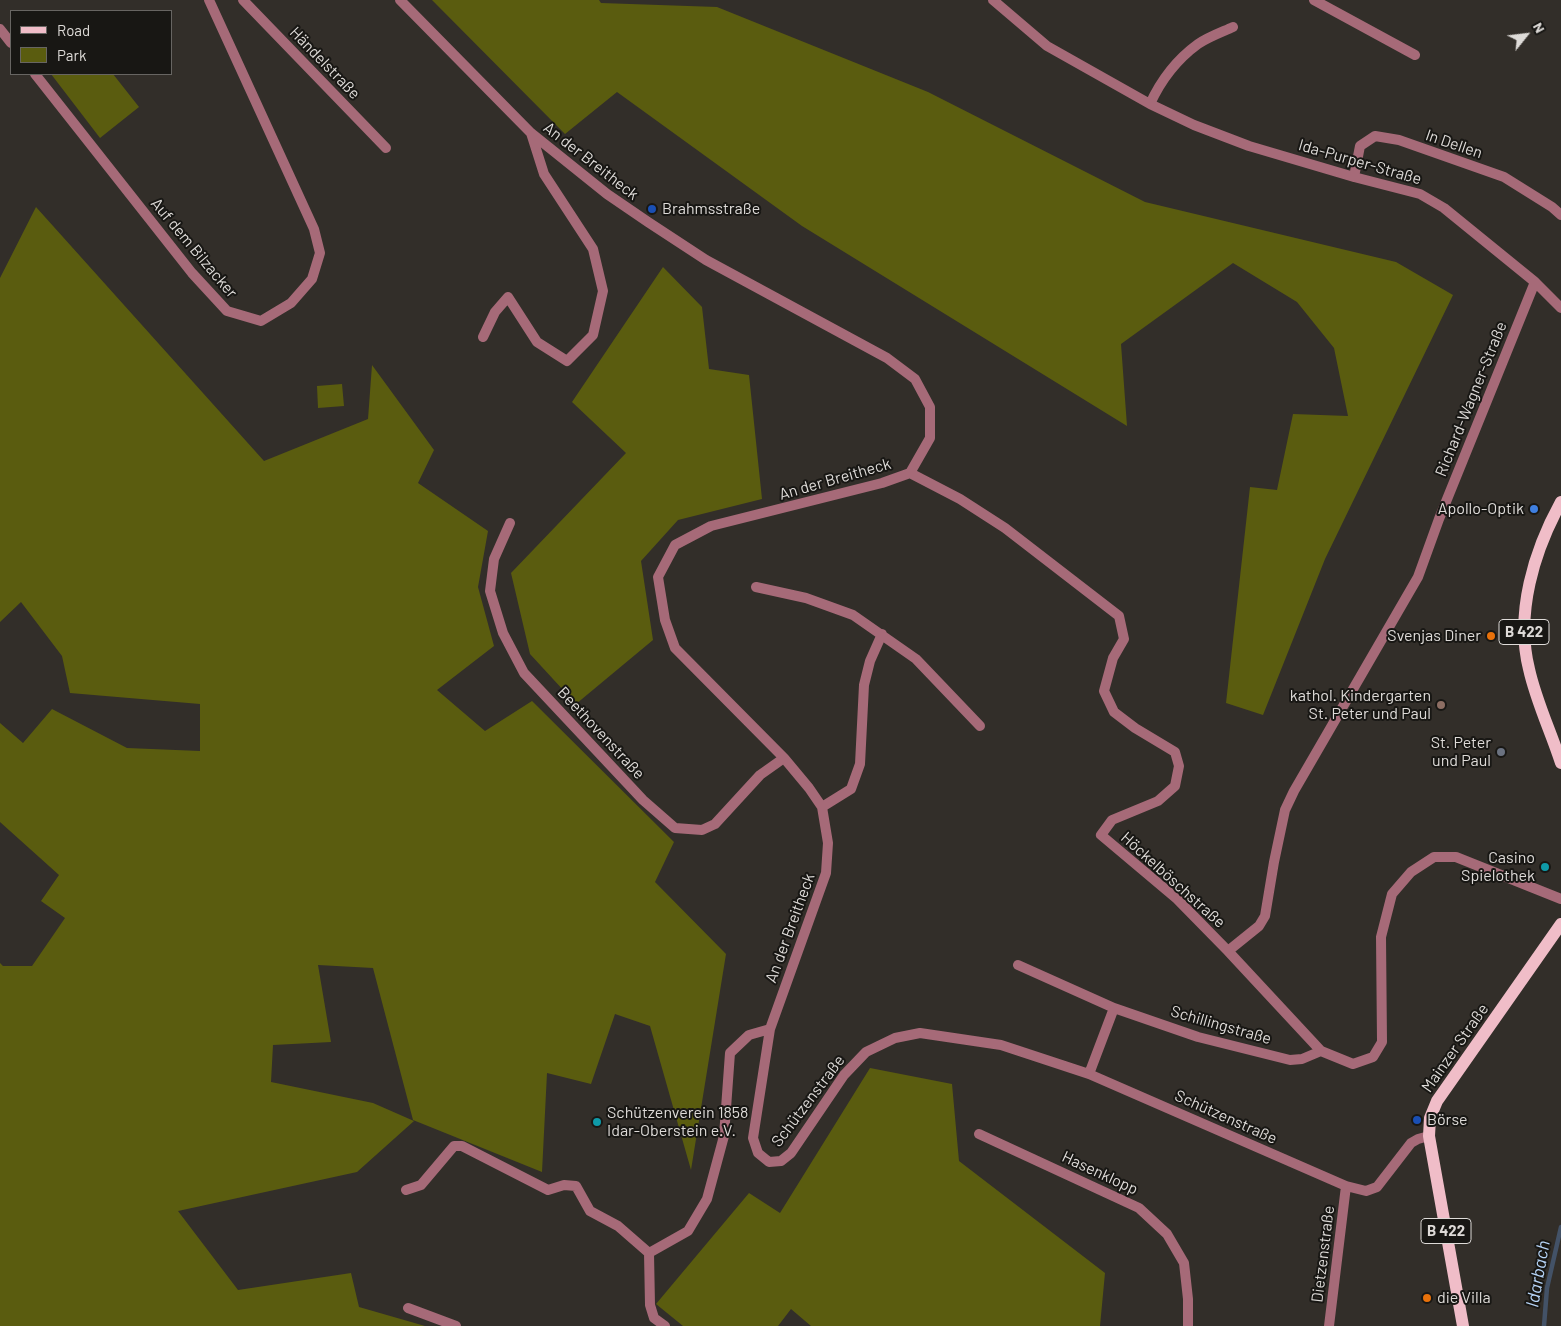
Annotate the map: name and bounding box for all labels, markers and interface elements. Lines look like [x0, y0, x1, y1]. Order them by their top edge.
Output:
legend [10, 10, 172, 75]
north arrow [1501, 10, 1551, 60]
text: N [1530, 19, 1549, 36]
text: Road [57, 21, 90, 39]
street label: Händelstraße [286, 23, 364, 103]
text: Park [57, 46, 86, 64]
street label: An der Breitheck [540, 118, 642, 204]
street label: In Dellen [1423, 125, 1485, 163]
street label: Ida-Purper-Straße [1296, 135, 1424, 189]
street label: Auf dem Bilzacker [147, 194, 241, 302]
place label: Brahmsstraße [662, 199, 760, 219]
marker: Brahmsstraße [646, 203, 658, 215]
street label: Richard-Wagner-Straße [1431, 319, 1511, 479]
street label: An der Breitheck [777, 454, 893, 504]
place label: Apollo-Optik [1438, 499, 1524, 519]
marker: Apollo-Optik [1528, 503, 1540, 515]
road number: B 422 [1499, 620, 1549, 644]
place label: Svenjas Diner [1387, 626, 1481, 646]
marker: Svenjas Diner [1485, 630, 1497, 642]
street label: Beethovenstraße [553, 683, 649, 783]
place label: kathol. Kindergarten St. Peter und Paul [1290, 686, 1431, 724]
marker: kathol. Kindergarten St. Peter und Paul [1435, 699, 1447, 711]
place label: St. Peter und Paul [1431, 733, 1491, 771]
marker: St. Peter und Paul [1495, 746, 1507, 758]
street label: Höckelböschstraße [1117, 828, 1229, 932]
place label: Casino Spielothek [1461, 848, 1535, 886]
marker: Casino Spielothek [1539, 861, 1551, 873]
street label: An der Breitheck [761, 870, 819, 986]
street label: Mainzer Straße [1417, 1000, 1493, 1096]
street label: Schillingstraße [1168, 1001, 1274, 1049]
street label: Schützenstraße [767, 1051, 849, 1151]
street label: Schützenstraße [1172, 1086, 1280, 1148]
place label: Schützenverein 1858 Idar-Oberstein e.V. [607, 1103, 748, 1141]
place label: Börse [1427, 1110, 1468, 1130]
marker: Börse [1411, 1114, 1423, 1126]
marker: Schützenverein 1858 Idar-Oberstein e.V. [591, 1116, 603, 1128]
street label: Hasenklopp [1059, 1147, 1141, 1199]
street label: Dietzenstraße [1308, 1204, 1338, 1304]
road number: B 422 [1421, 1218, 1471, 1244]
water label: Idarbach [1522, 1239, 1554, 1309]
place label: die Villa [1437, 1288, 1491, 1308]
marker: die Villa [1421, 1292, 1433, 1304]

